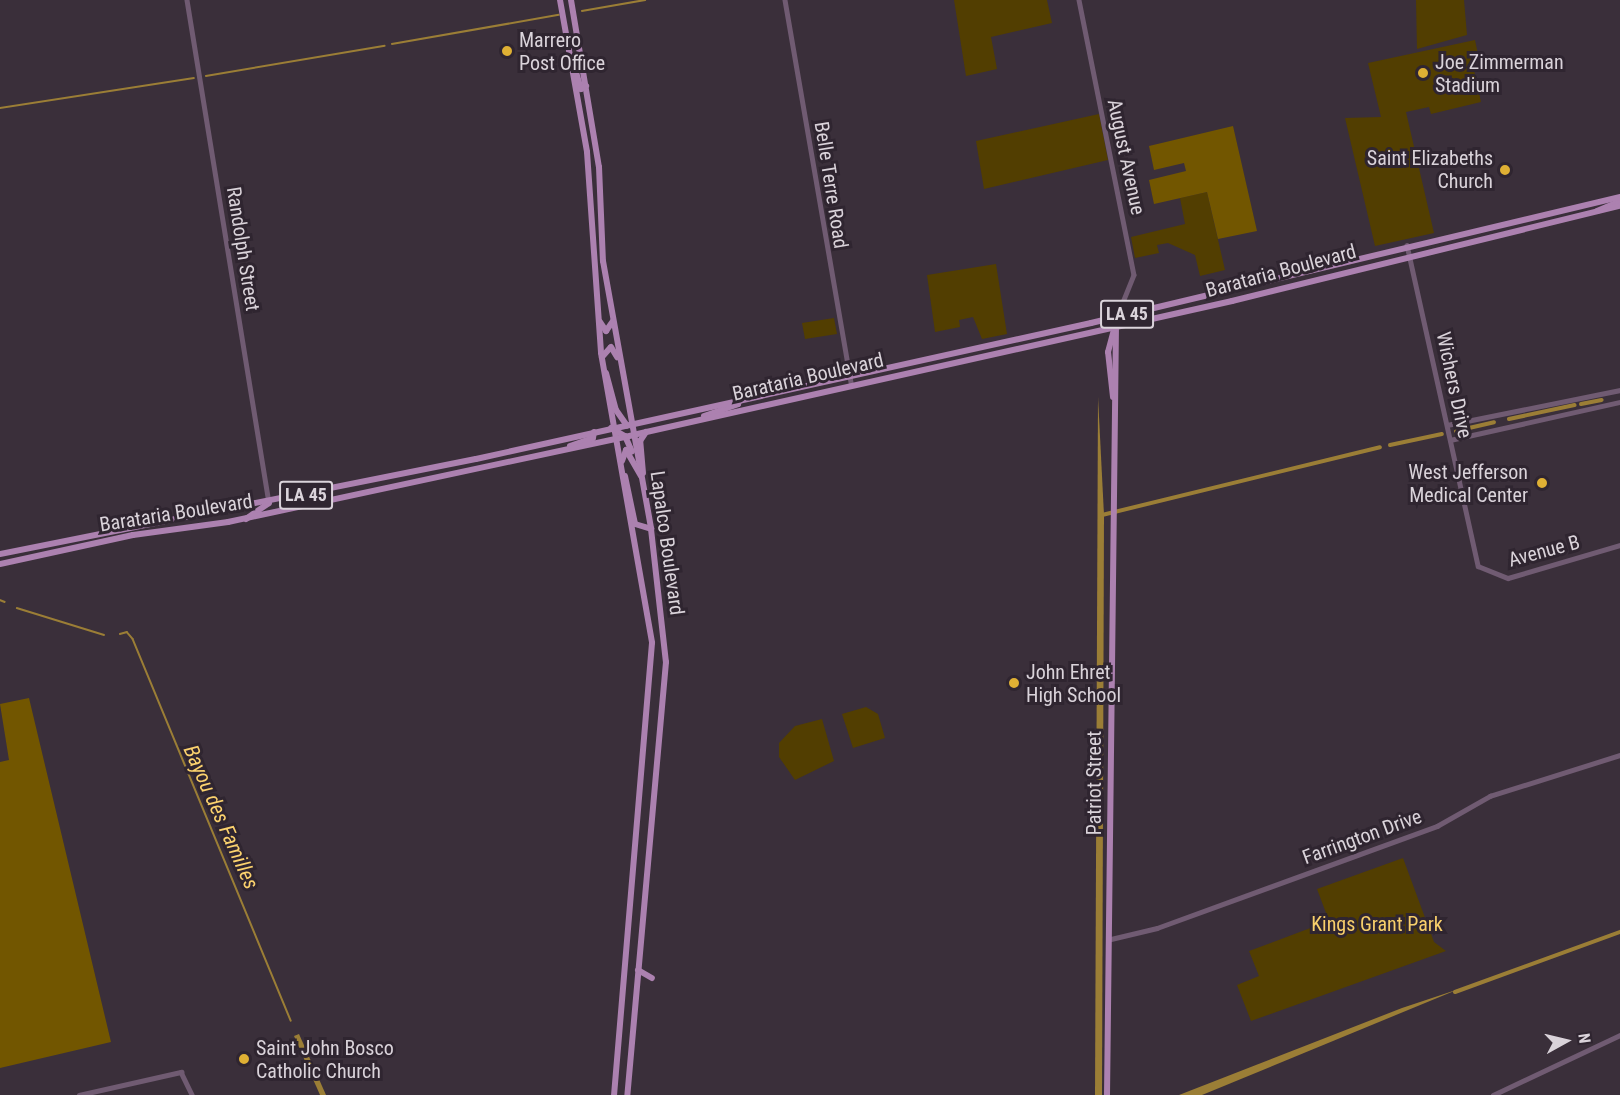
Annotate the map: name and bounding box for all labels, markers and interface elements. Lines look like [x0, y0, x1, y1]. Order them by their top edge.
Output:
place label: Marrero Post Office [519, 28, 605, 75]
marker: Marrero Post Office [500, 44, 514, 58]
place label: Joe Zimmerman Stadium [1435, 50, 1564, 97]
marker: Joe Zimmerman Stadium [1416, 66, 1430, 80]
street label: August Avenue [1102, 97, 1150, 217]
street label: Belle Terre Road [809, 120, 853, 250]
place label: Saint Elizabeths Church [1367, 146, 1493, 193]
marker: Saint Elizabeths Church [1498, 163, 1512, 177]
street label: Randolph Street [221, 185, 265, 313]
street label: Barataria Boulevard [1203, 239, 1359, 303]
road number: LA 45 [1100, 299, 1154, 329]
street label: Wichers Drive [1431, 330, 1477, 440]
street label: Barataria Boulevard [730, 348, 886, 406]
place label: West Jefferson Medical Center [1408, 460, 1528, 507]
street label: Lapalco Boulevard [645, 469, 689, 617]
marker: West Jefferson Medical Center [1533, 474, 1551, 492]
road number: LA 45 [279, 480, 333, 510]
street label: Barataria Boulevard [98, 489, 254, 537]
street label: Avenue B [1506, 530, 1582, 572]
place label: John Ehret High School [1026, 660, 1121, 707]
marker: John Ehret High School [1007, 676, 1021, 690]
street label: Patriot Street [1082, 731, 1106, 835]
water label: Bayou des Familles [178, 741, 264, 893]
street label: Farrington Drive [1299, 804, 1425, 870]
park label: Kings Grant Park [1311, 912, 1443, 936]
north arrow [1536, 1011, 1596, 1071]
text: N [1574, 1032, 1594, 1045]
place label: Saint John Bosco Catholic Church [256, 1036, 394, 1083]
marker: Saint John Bosco Catholic Church [237, 1052, 251, 1066]

